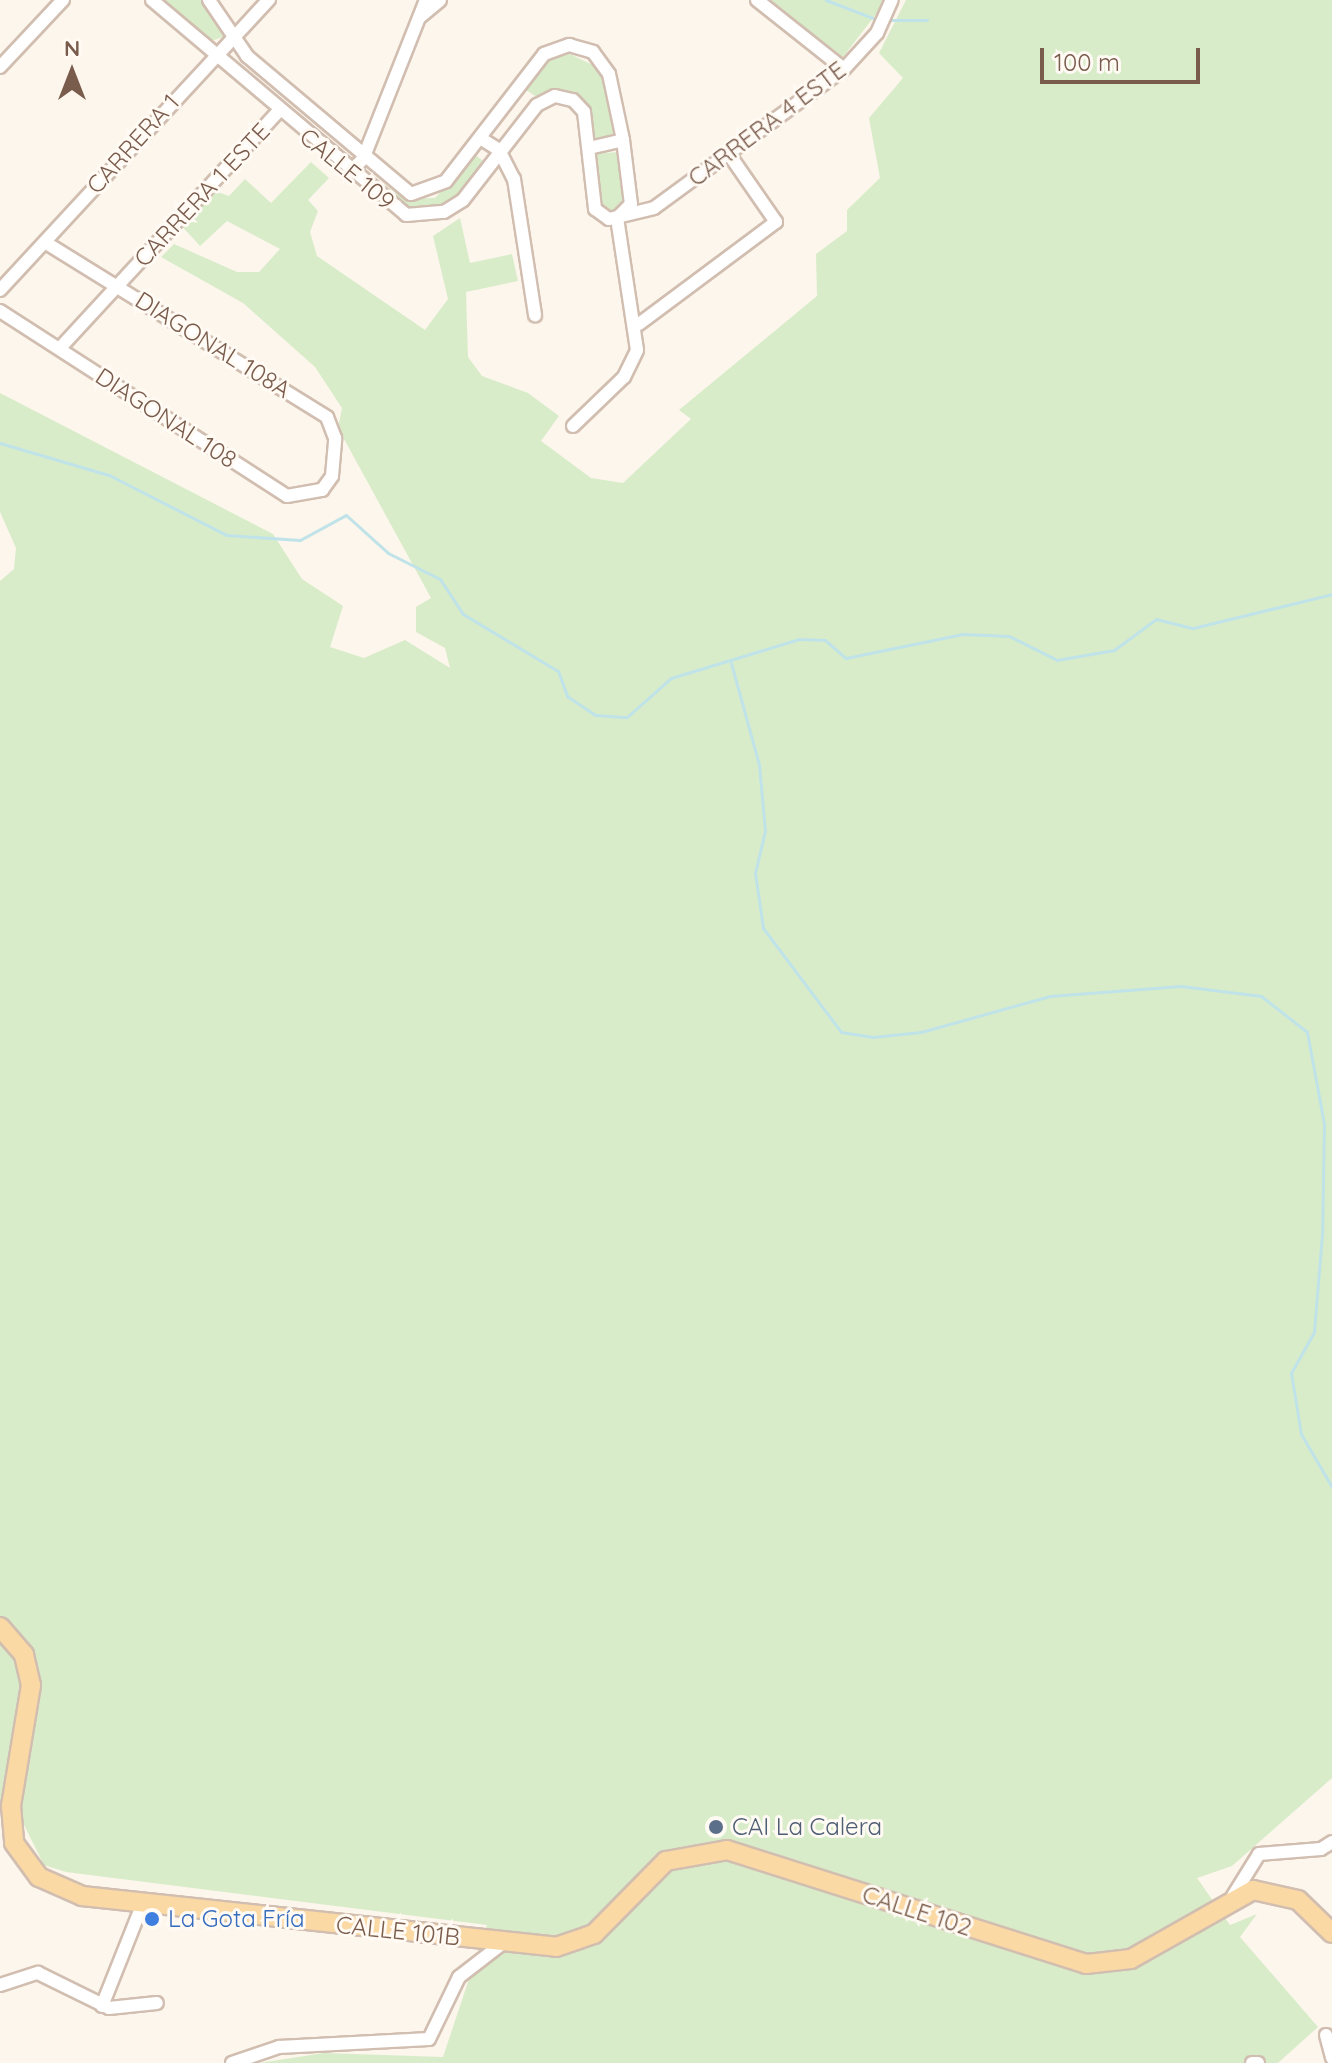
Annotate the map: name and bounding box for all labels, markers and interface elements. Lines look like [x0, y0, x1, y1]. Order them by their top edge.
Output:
north arrow [32, 32, 112, 112]
scale bar [1044, 32, 1204, 82]
text: N [64, 34, 80, 62]
text: 100 m [1054, 47, 1120, 77]
street label: CARRERA 4 ESTE [683, 55, 851, 193]
street label: CARRERA 1 [81, 88, 185, 200]
street label: CARRERA 1 ESTE [128, 117, 276, 273]
street label: CALLE 109 [294, 122, 400, 216]
street label: DIAGONAL 108A [130, 286, 296, 404]
street label: DIAGONAL 108 [90, 362, 242, 474]
place label: CAI La Calera [732, 1813, 882, 1841]
marker: CAI La Calera [707, 1818, 725, 1836]
street label: CALLE 102 [859, 1880, 975, 1942]
place label: La Gota Fría [168, 1905, 305, 1933]
marker: La Gota Fría [143, 1910, 161, 1928]
street label: CALLE 101B [335, 1910, 461, 1952]

